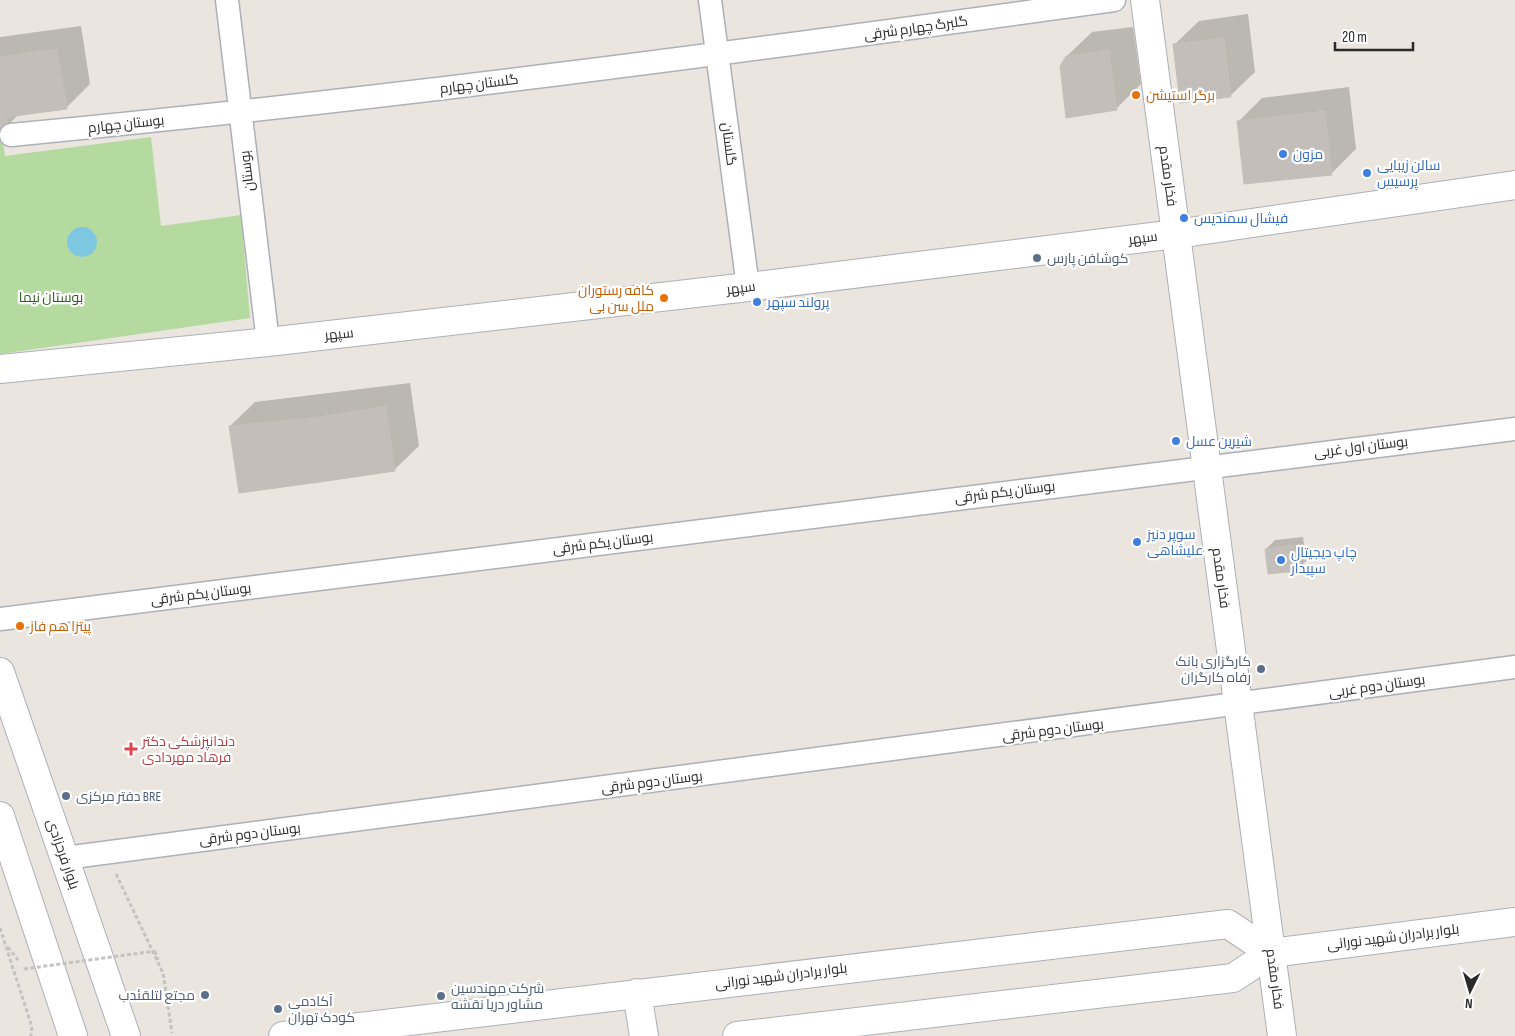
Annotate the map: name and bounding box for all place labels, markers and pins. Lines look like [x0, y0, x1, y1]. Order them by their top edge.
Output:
place label: برگر استیشن [1146, 87, 1215, 104]
marker: برگر استیشن [1130, 89, 1142, 101]
place label: مزون [1293, 146, 1323, 163]
marker: مزون [1277, 148, 1289, 160]
place label: سالن زیبایی پرسیس [1377, 157, 1440, 191]
marker: سالن زیبایی پرسیس [1361, 167, 1373, 179]
place label: فیشال سمندیس [1194, 210, 1288, 227]
marker: فیشال سمندیس [1178, 212, 1190, 224]
place label: کوشافن پارس [1047, 250, 1129, 268]
marker: کوشافن پارس [1031, 252, 1043, 264]
place label: کافه رستوران ملل سن بی [578, 282, 654, 315]
marker: کافه رستوران ملل سن بی [658, 292, 670, 304]
place label: پرولند سپهر [766, 294, 830, 312]
marker: پرولند سپهر [751, 296, 763, 308]
place label: شیرین عسل [1186, 433, 1252, 450]
marker: شیرین عسل [1170, 435, 1182, 447]
place label: سوپر دنيز عليشاهى [1146, 526, 1203, 559]
marker: سوپر دنيز عليشاهى [1131, 536, 1143, 548]
place label: چاپ دیجیتال سپیدار [1290, 544, 1357, 578]
marker: چاپ دیجیتال سپیدار [1275, 554, 1287, 566]
place label: پیتزا هم فاز [29, 618, 91, 636]
marker: پیتزا هم فاز [14, 620, 26, 632]
place label: کارگزاری بانک رفاه کارگران [1176, 653, 1251, 686]
marker: کارگزاری بانک رفاه کارگران [1255, 663, 1267, 675]
place label: دندانپزشکی دکتر فرهاد مهردادی [141, 733, 235, 766]
marker: دندانپزشکی دکتر فرهاد مهردادی [124, 742, 138, 756]
place label: دفتر مرکزی BRE [76, 788, 161, 805]
marker: دفتر مرکزی BRE [60, 790, 72, 802]
place label: شرکت مهندسین مشاور دریا نقشه [451, 980, 544, 1013]
place label: مجتع لتلقئدب [119, 987, 195, 1004]
marker: مجتع لتلقئدب [199, 989, 211, 1001]
marker: شرکت مهندسین مشاور دریا نقشه [435, 990, 447, 1002]
place label: آکادمی کودک تهران [288, 993, 355, 1026]
marker: آکادمی کودک تهران [272, 1003, 284, 1015]

